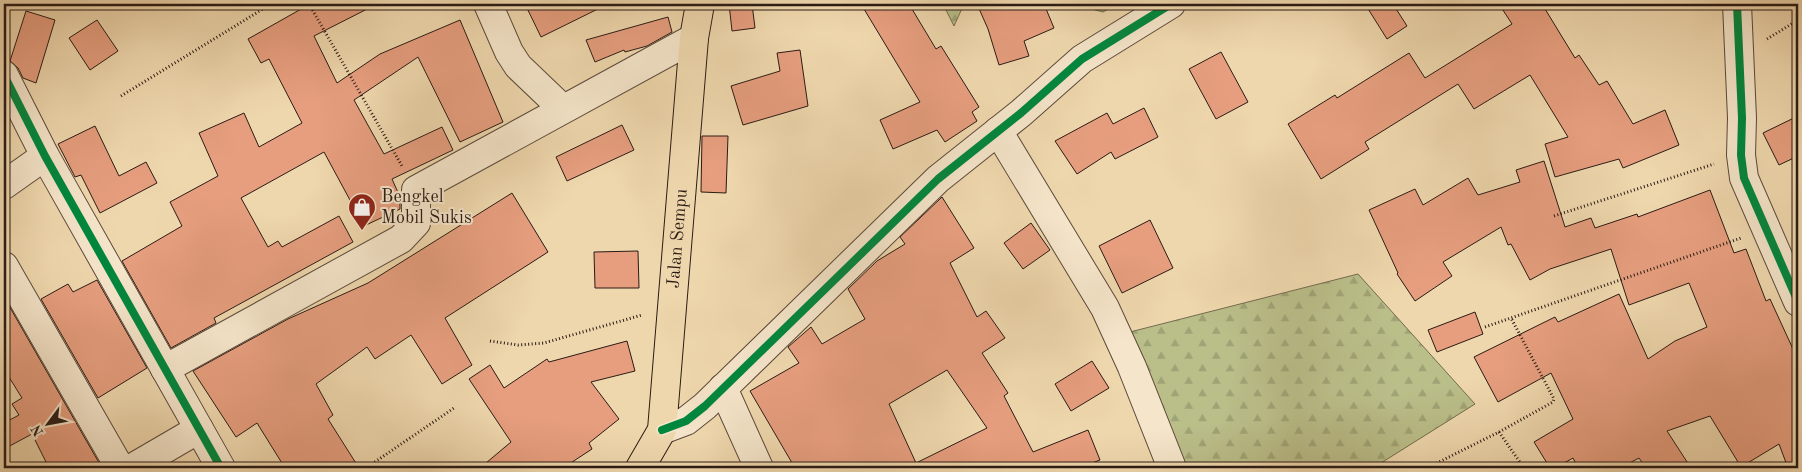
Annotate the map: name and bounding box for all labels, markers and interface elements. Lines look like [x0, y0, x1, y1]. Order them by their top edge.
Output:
place label: Bengkel Mobil Sukis [381, 188, 472, 227]
street label: Jalan Sempu [665, 188, 691, 289]
shop icon: Bengkel Mobil Sukis [347, 192, 377, 231]
north arrow [22, 400, 72, 450]
text: N [29, 422, 47, 439]

